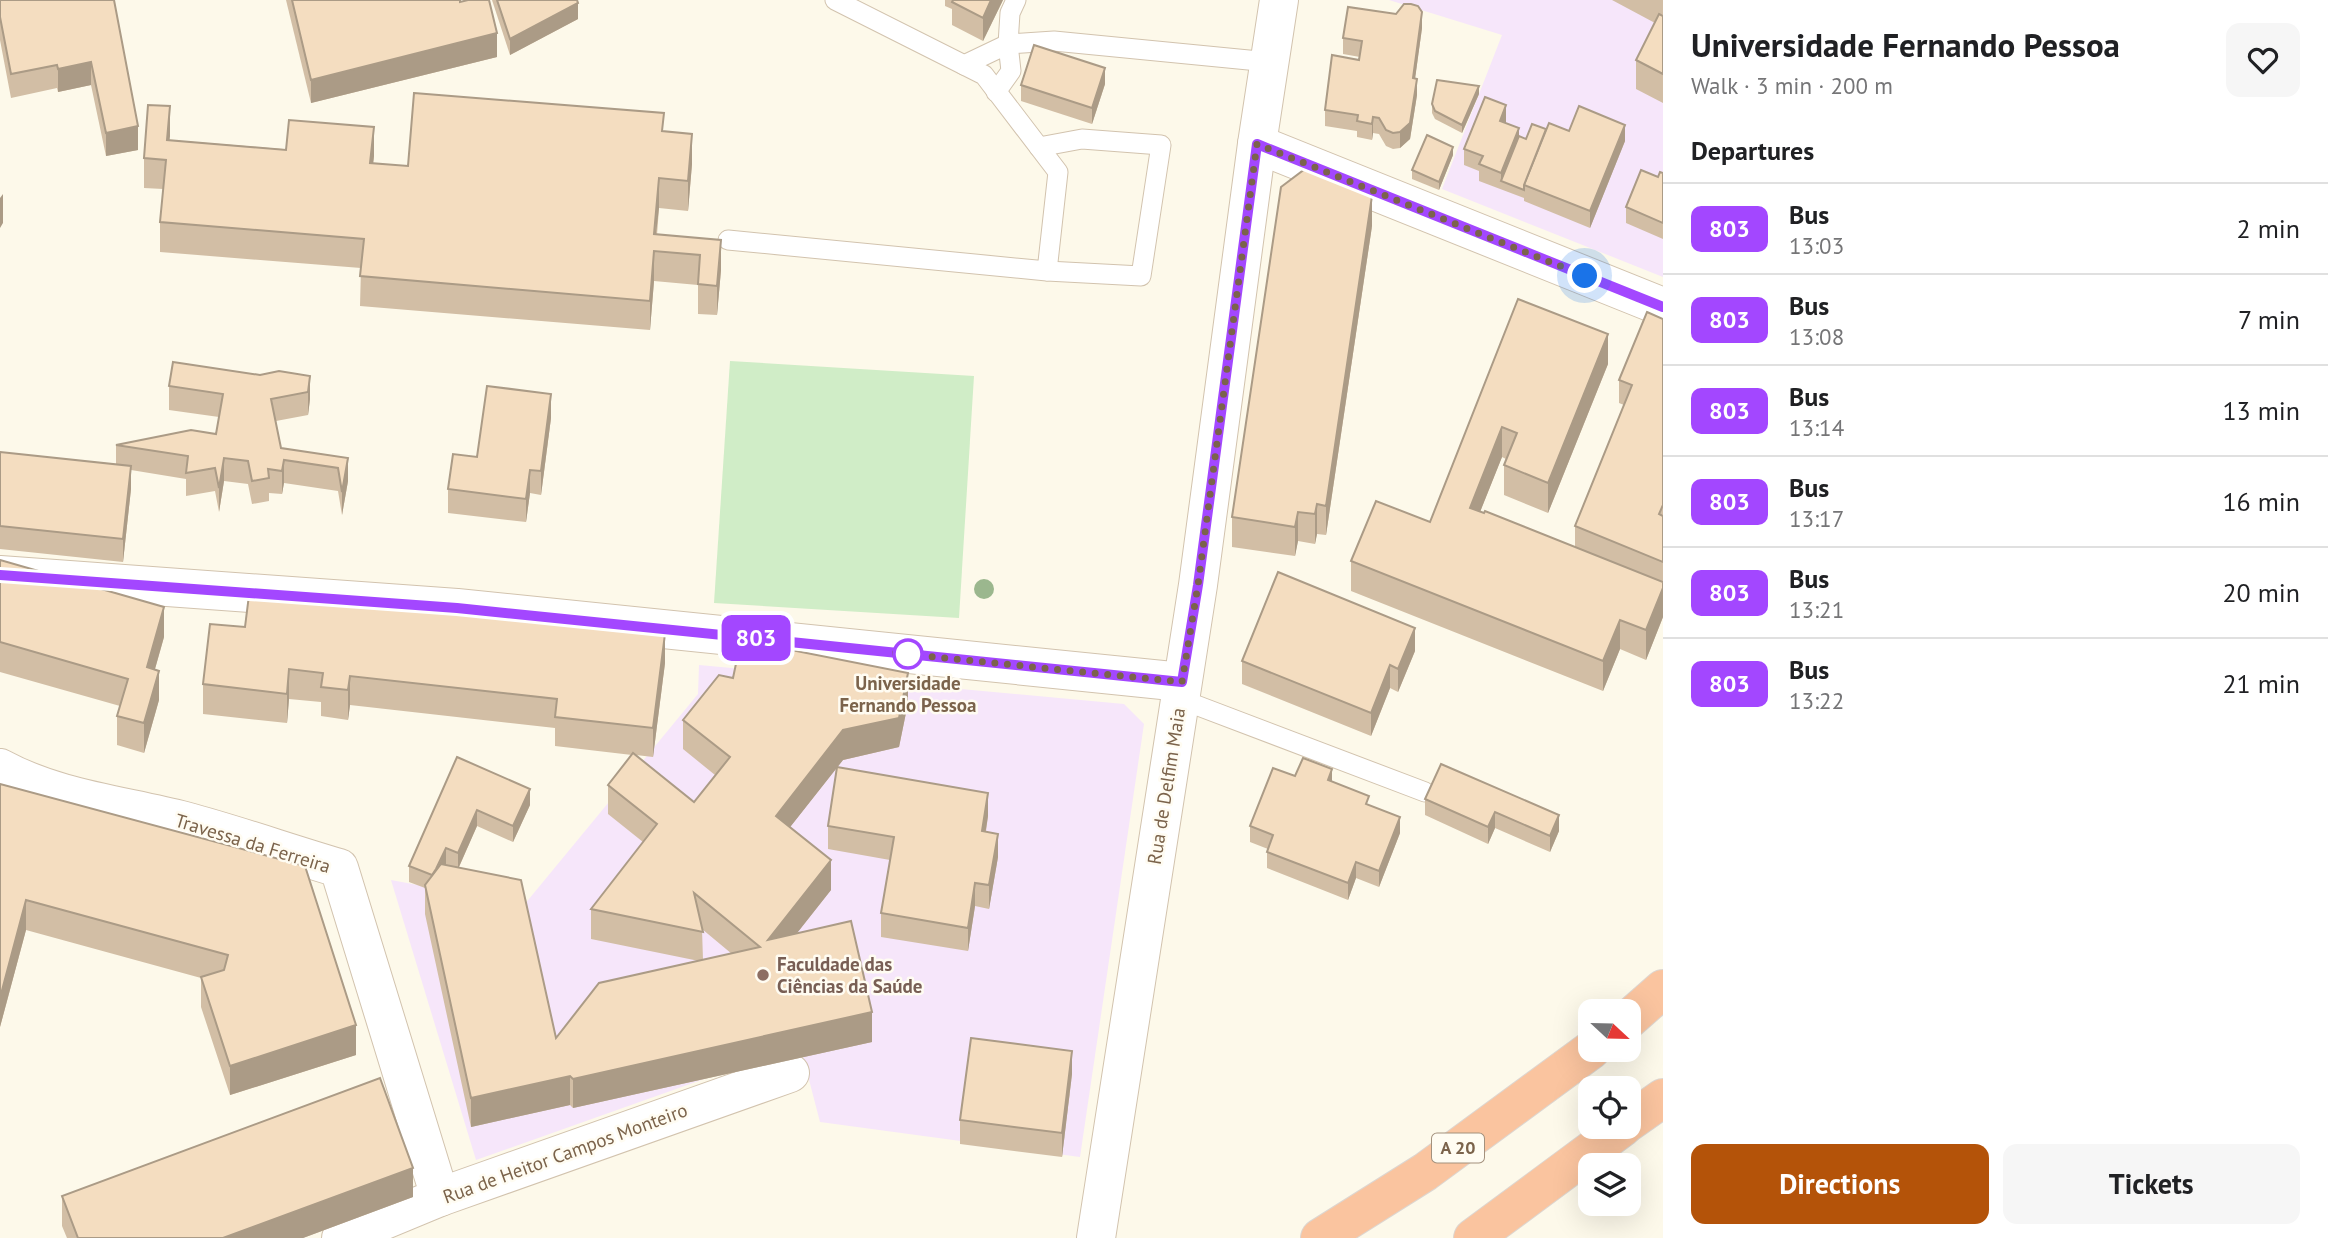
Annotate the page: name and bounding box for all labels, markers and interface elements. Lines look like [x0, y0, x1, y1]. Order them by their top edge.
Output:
text: Universidade Fernando Pessoa [1691, 23, 2120, 66]
button: heart [2226, 23, 2300, 97]
text: Walk · 3 min · 200 m [1691, 71, 1893, 100]
text: Departures [1691, 134, 1814, 167]
text: Bus [1789, 198, 1829, 231]
text: 2 min [2237, 212, 2300, 245]
text: 803 [1709, 213, 1750, 244]
text: 13:03 [1789, 231, 1844, 260]
your location [1567, 258, 1602, 293]
text: Bus [1789, 289, 1829, 322]
text: 7 min [2238, 303, 2300, 336]
text: 803 [1709, 304, 1750, 335]
text: 13:08 [1789, 322, 1844, 351]
text: Bus [1789, 380, 1829, 413]
text: 13 min [2222, 394, 2300, 427]
text: 803 [1709, 395, 1750, 426]
text: 13:14 [1789, 413, 1844, 442]
text: Bus [1789, 471, 1829, 504]
text: 16 min [2222, 485, 2300, 518]
text: 803 [1709, 486, 1750, 517]
text: 13:17 [1789, 504, 1844, 533]
text: Bus [1789, 562, 1829, 595]
text: 20 min [2222, 576, 2300, 609]
text: 803 [1709, 577, 1750, 608]
text: 13:21 [1789, 595, 1844, 624]
line badge: 803 [716, 615, 796, 661]
text: 803 [736, 622, 776, 653]
marker: Universidade Fernando Pessoa [893, 639, 923, 669]
text: Bus [1789, 653, 1829, 686]
text: 21 min [2222, 667, 2300, 700]
text: 803 [1709, 668, 1750, 699]
place label: Universidade Fernando Pessoa [840, 671, 976, 717]
text: 13:22 [1789, 686, 1844, 715]
street label: Rua de Delfim Maia [1142, 706, 1190, 866]
street label: Travessa da Ferreira [172, 808, 334, 878]
place label: Faculdade das Ciências da Saúde [777, 952, 922, 998]
marker: Faculdade das Ciências da Saúde [755, 967, 771, 983]
north arrow [1578, 999, 1642, 1062]
map controls [1578, 999, 1641, 1216]
button: locate [1578, 1076, 1641, 1139]
street label: Rua de Heitor Campos Monteiro [439, 1098, 691, 1208]
road number: A 20 [1432, 1134, 1484, 1162]
button: Directions [1691, 1144, 1989, 1224]
button: Tickets [2003, 1144, 2300, 1224]
button: layers [1578, 1153, 1641, 1216]

